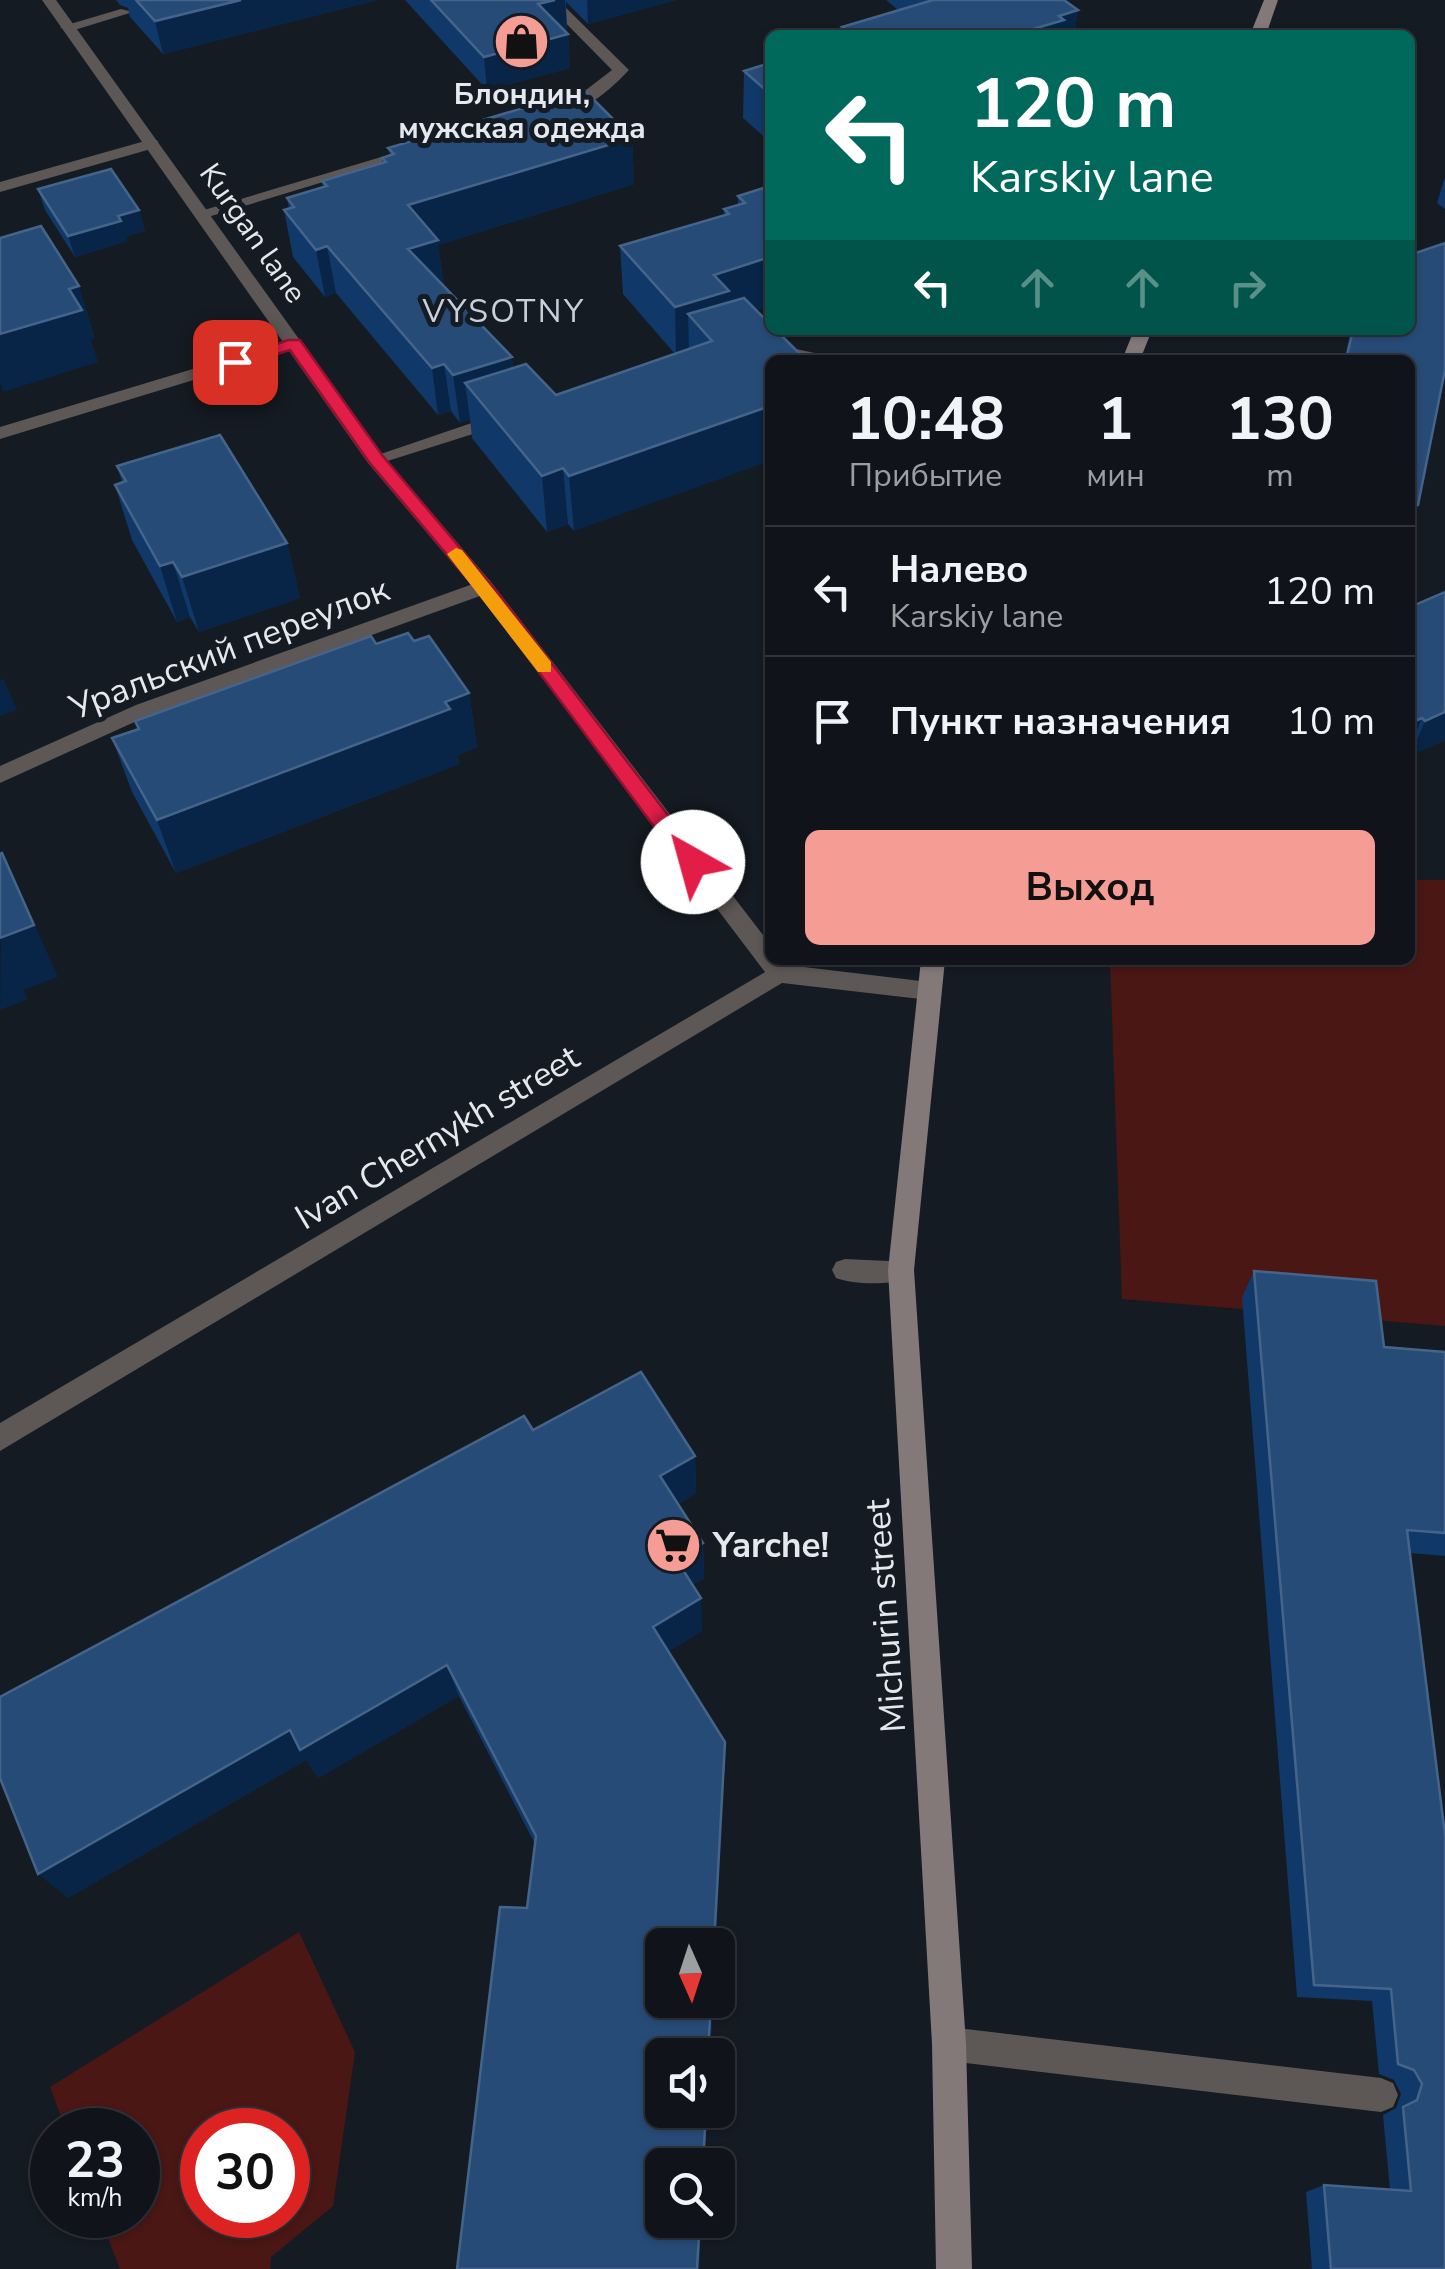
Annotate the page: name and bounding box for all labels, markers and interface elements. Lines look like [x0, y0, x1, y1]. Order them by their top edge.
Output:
shop icon: Блондин, мужская одежда [492, 11, 552, 71]
text: 120 m [970, 56, 1176, 152]
icon: left [805, 70, 935, 200]
place label: Блондин, мужская одежда [398, 74, 646, 149]
text: Karskiy lane [970, 147, 1214, 208]
street label: Kurgan lane [189, 155, 316, 311]
icon: left [905, 260, 960, 315]
icon: ahead [1010, 260, 1065, 315]
icon: ahead [1115, 260, 1170, 315]
icon: right [1220, 260, 1275, 315]
district label: VYSOTNY [422, 290, 585, 333]
pin [193, 320, 278, 405]
icon: arrive [208, 335, 263, 390]
text: 10:48 [846, 378, 1005, 460]
text: 1 [1097, 378, 1133, 460]
text: 130 [1226, 378, 1334, 460]
text: Прибытие [849, 454, 1002, 497]
text: мин [1086, 454, 1145, 497]
text: m [1266, 454, 1294, 497]
text: Налево [890, 544, 1029, 595]
icon: left [805, 564, 860, 619]
street label: Уральский переулок [62, 566, 396, 731]
text: 120 m [1264, 566, 1375, 617]
text: Karskiy lane [890, 595, 1063, 638]
icon: arrive [805, 694, 860, 749]
text: Пункт назначения [890, 696, 1231, 747]
text: 10 m [1287, 696, 1375, 747]
position arrow [641, 810, 745, 914]
button: Выход [805, 830, 1375, 945]
street label: Ivan Chernykh street [287, 1034, 589, 1241]
street label: Michurin street [854, 1497, 917, 1734]
supermarket icon: Yarche! [644, 1515, 704, 1575]
place label: Yarche! [712, 1522, 829, 1569]
north arrow [645, 1928, 735, 2018]
map controls [645, 1928, 735, 2238]
button: sound [645, 2038, 735, 2128]
speed limit sign: 30 [180, 2108, 310, 2238]
text: 23 [65, 2126, 125, 2195]
button: search [645, 2148, 735, 2238]
text: km/h [67, 2181, 123, 2215]

